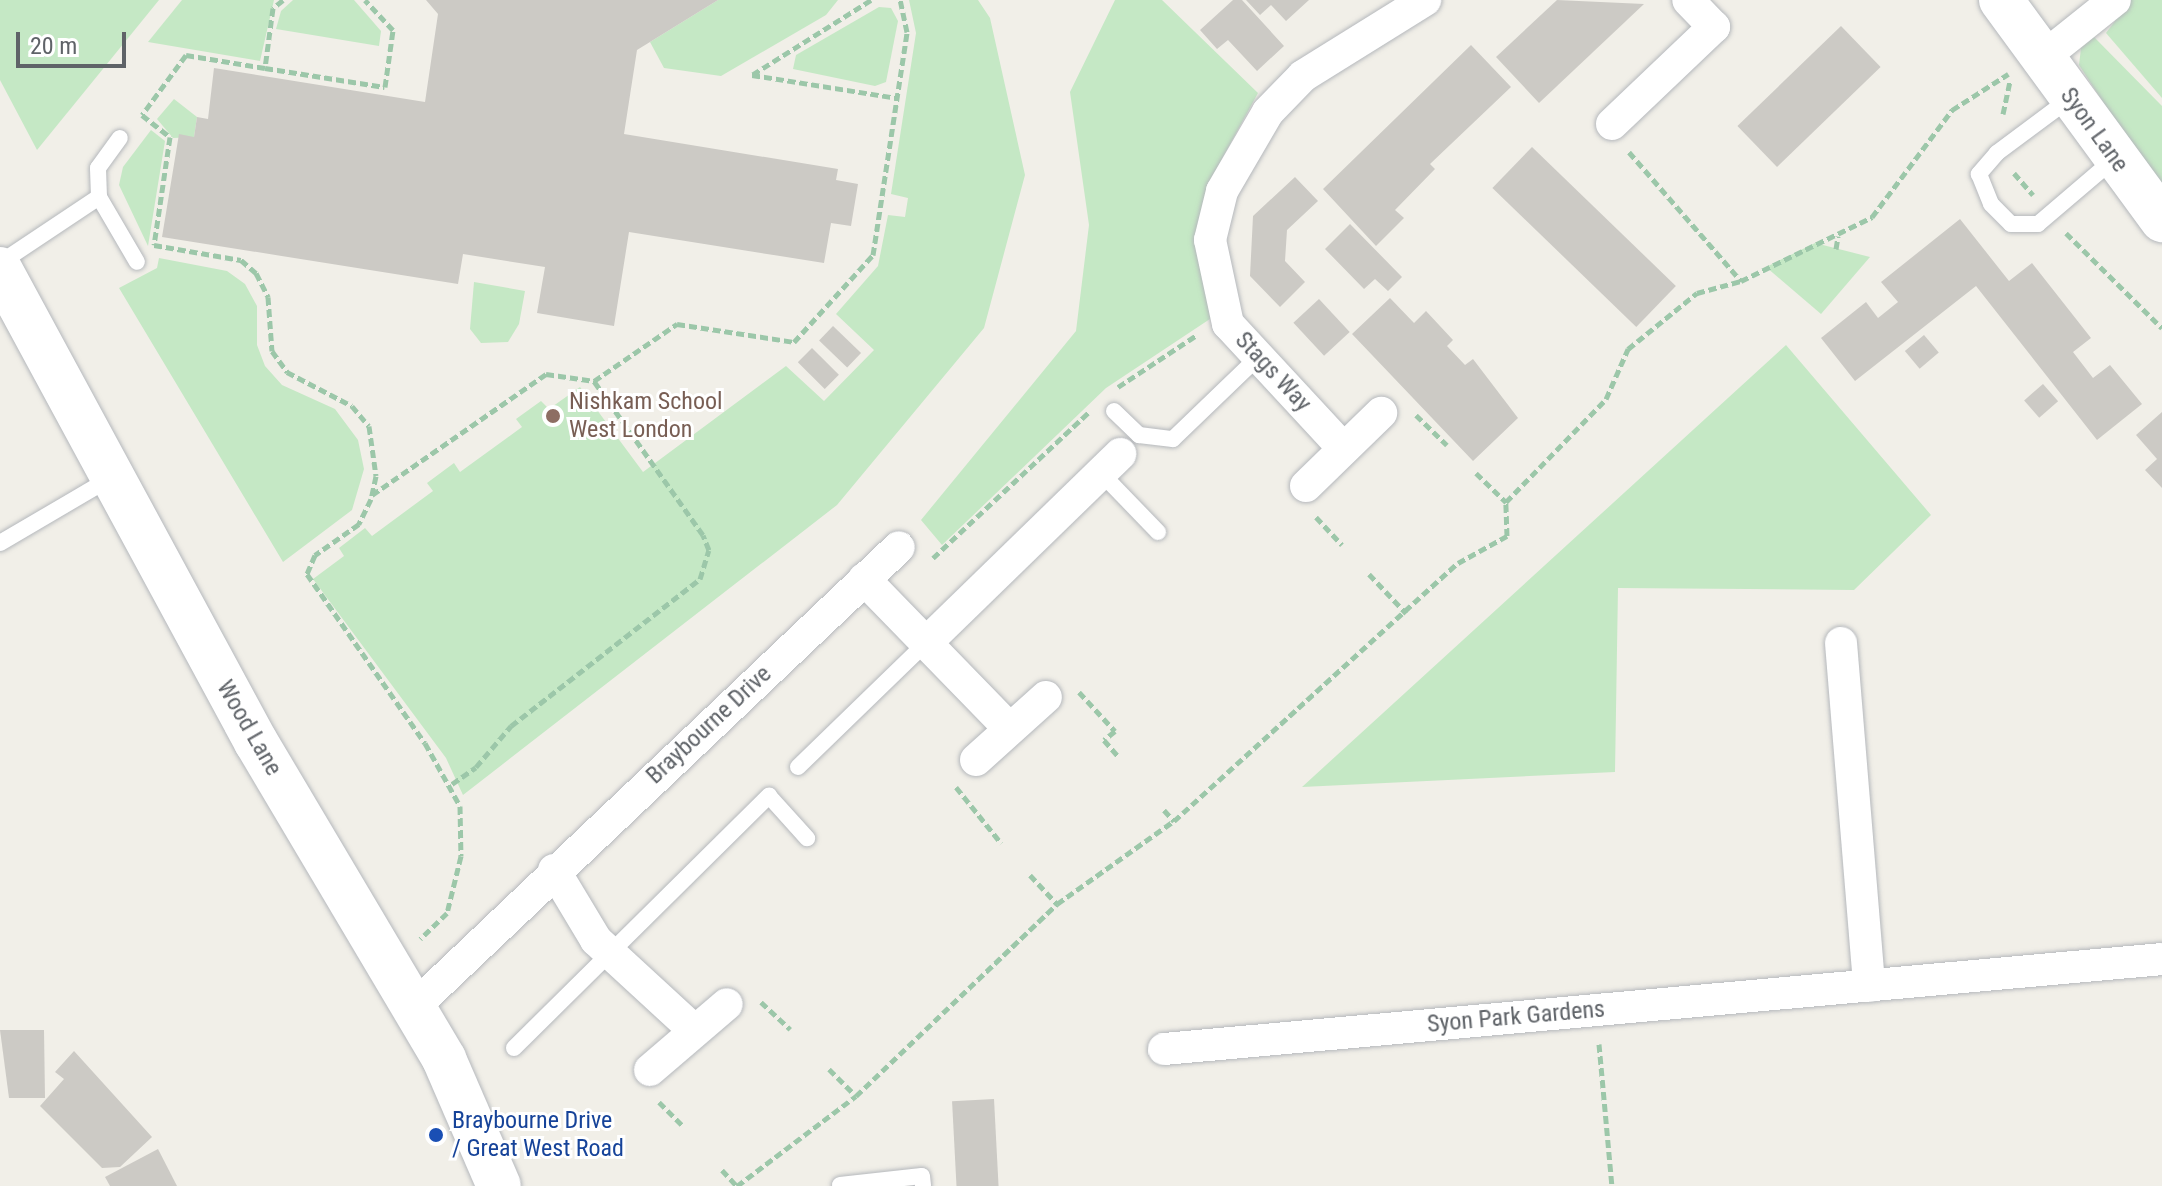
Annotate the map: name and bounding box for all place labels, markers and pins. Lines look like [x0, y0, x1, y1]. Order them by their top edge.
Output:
place label: Nishkam School West London [569, 388, 723, 444]
marker: Nishkam School West London [544, 407, 562, 425]
place label: Braybourne Drive / Great West Road [452, 1107, 624, 1163]
marker: Braybourne Drive / Great West Road [427, 1126, 445, 1144]

